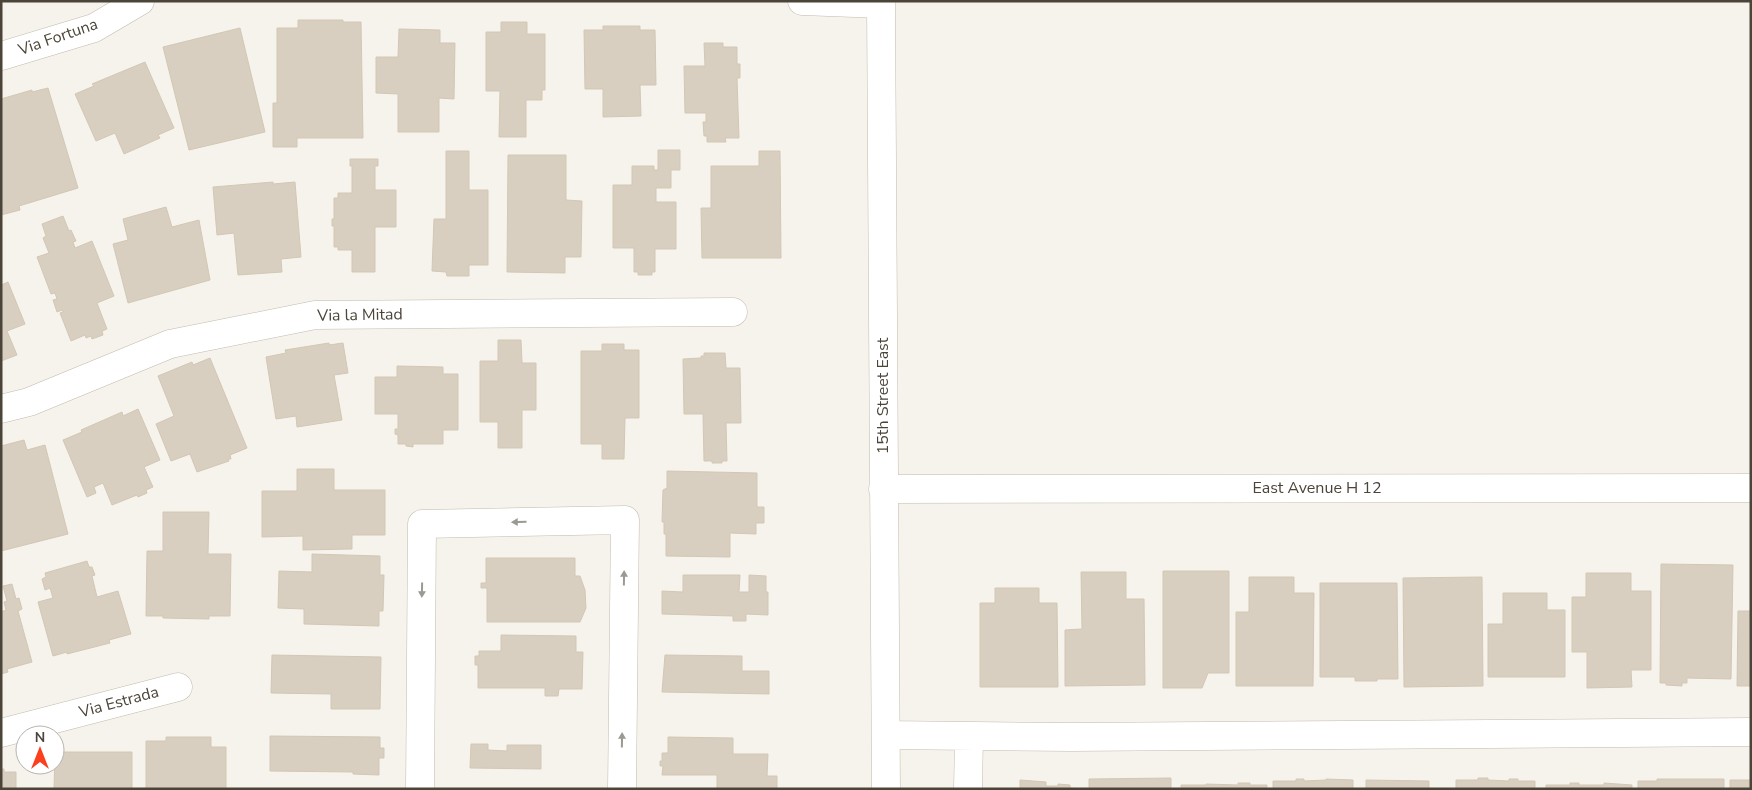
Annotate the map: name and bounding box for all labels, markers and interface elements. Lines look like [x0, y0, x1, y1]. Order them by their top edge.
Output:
street label: Via Fortuna [14, 13, 101, 61]
street label: Via la Mitad [316, 303, 403, 327]
street label: 15th Street East [872, 337, 894, 454]
street label: East Avenue H 12 [1252, 477, 1382, 499]
one-way arrow [511, 518, 527, 526]
one-way arrow [620, 569, 628, 585]
one-way arrow [418, 582, 426, 598]
street label: Via Estrada [76, 681, 161, 723]
north arrow [15, 725, 65, 775]
text: N [35, 728, 45, 747]
one-way arrow [619, 732, 627, 748]

